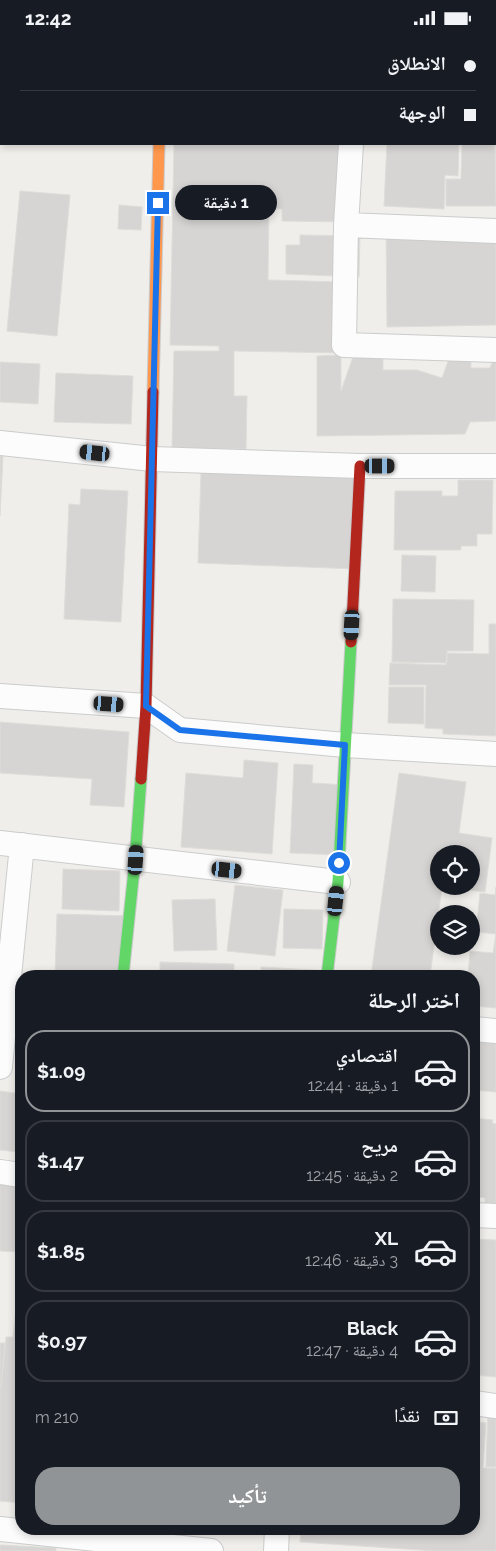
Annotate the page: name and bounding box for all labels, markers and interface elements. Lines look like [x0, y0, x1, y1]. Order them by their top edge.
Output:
text: 12:42 [25, 7, 71, 29]
text: الانطلاق [387, 52, 446, 74]
text: الوجهة [398, 101, 446, 123]
callout: 1 دقيقة [176, 185, 278, 221]
route end [147, 192, 169, 214]
text: 1 دقيقة [203, 193, 249, 212]
car [79, 444, 110, 462]
car [365, 459, 395, 474]
car [343, 610, 360, 640]
car [93, 695, 124, 713]
car [127, 845, 144, 875]
map controls [430, 845, 480, 955]
button: locate [430, 845, 480, 895]
route start [328, 852, 350, 874]
car [211, 861, 242, 879]
car [326, 885, 345, 917]
button: layers [430, 905, 480, 955]
text: اختر الرحلة [368, 987, 460, 1013]
text: اقتصادي [336, 1044, 398, 1066]
icon: car [413, 1049, 458, 1094]
text: $1.09 [37, 1060, 86, 1082]
text: 1 دقيقة · 12:44 [308, 1076, 398, 1095]
text: مريح [361, 1134, 398, 1156]
icon: car [413, 1139, 458, 1184]
text: $1.47 [37, 1150, 84, 1172]
text: 2 دقيقة · 12:45 [306, 1166, 398, 1185]
text: XL [375, 1227, 398, 1249]
icon: car [413, 1229, 458, 1274]
text: $1.85 [37, 1240, 85, 1262]
text: 3 دقيقة · 12:46 [305, 1251, 398, 1270]
text: Black [347, 1317, 398, 1339]
icon: car [413, 1319, 458, 1364]
text: $0.97 [37, 1330, 87, 1352]
text: 4 دقيقة · 12:47 [306, 1341, 398, 1360]
text: نقدًا [394, 1404, 420, 1426]
icon: cash [432, 1404, 460, 1432]
text: 210 m [35, 1408, 79, 1427]
button: تأكيد [35, 1467, 460, 1525]

